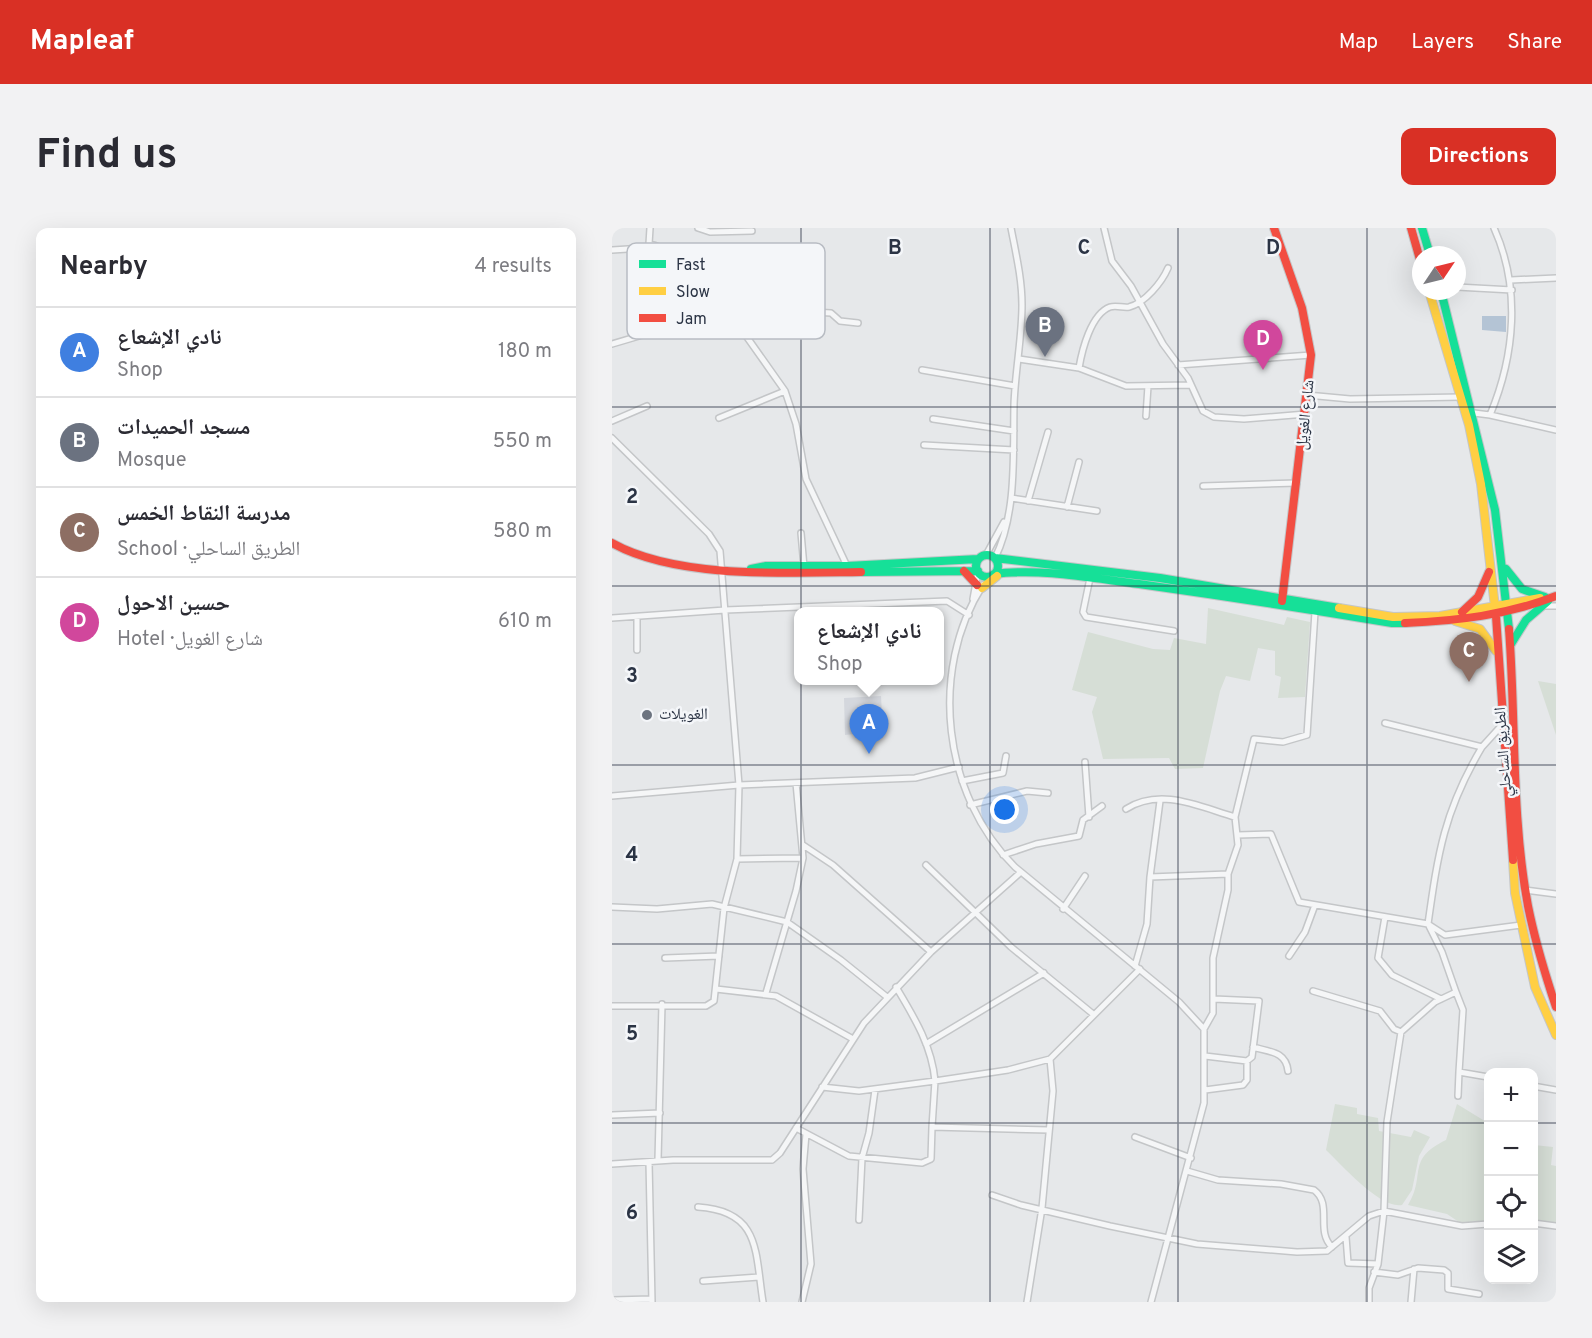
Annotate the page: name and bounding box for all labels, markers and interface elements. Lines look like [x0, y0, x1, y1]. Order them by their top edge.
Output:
text: Mapleaf [30, 24, 134, 60]
text: Map [1339, 29, 1378, 56]
text: Layers [1411, 29, 1474, 56]
text: Share [1507, 29, 1562, 56]
button: Directions [1401, 128, 1556, 185]
text: Find us [36, 130, 177, 183]
text: B [888, 236, 902, 262]
text: C [1078, 236, 1090, 262]
text: D [1266, 236, 1280, 262]
legend [627, 243, 825, 339]
north arrow [1412, 246, 1466, 300]
text: Nearby [60, 251, 148, 284]
text: 4 results [475, 254, 552, 280]
text: Fast [676, 256, 706, 276]
text: Slow [676, 283, 710, 303]
pin: B [1026, 308, 1064, 357]
text: Jam [676, 310, 707, 330]
pin: D [1244, 320, 1282, 370]
text: نادي الإشعاع [117, 325, 222, 352]
text: A [72, 339, 87, 365]
text: 180 m [498, 339, 552, 365]
text: Shop [117, 358, 163, 384]
street label: شارع الغويل [1292, 379, 1320, 451]
text: مسجد الحميدات [117, 415, 251, 442]
text: B [73, 429, 86, 455]
text: 550 m [493, 429, 552, 455]
text: Mosque [117, 448, 186, 474]
text: 2 [626, 485, 638, 511]
text: مدرسة النقاط الخمس [117, 501, 291, 528]
text: C [73, 519, 86, 545]
text: 580 m [493, 519, 552, 545]
text: School · الطريق الساحلي [117, 537, 300, 563]
text: حسين الاحول [117, 591, 230, 618]
popup [794, 607, 944, 685]
text: D [72, 609, 87, 635]
text: 610 m [498, 609, 552, 635]
text: نادي الإشعاع [817, 619, 921, 646]
text: Hotel · شارع الغويل [117, 627, 263, 653]
pin: C [1450, 632, 1488, 682]
text: Shop [817, 652, 863, 678]
text: 3 [626, 664, 638, 690]
pin: A [850, 704, 888, 754]
place label: الغويلات [659, 705, 708, 725]
street label: الطريق الساحلي [1491, 706, 1518, 798]
marker: الغويلات [640, 708, 654, 722]
your location [990, 795, 1019, 824]
text: 4 [626, 843, 638, 869]
text: 5 [626, 1022, 638, 1048]
map controls [1484, 1068, 1538, 1284]
button: + [1484, 1068, 1538, 1122]
button: − [1484, 1122, 1538, 1176]
button: locate [1484, 1176, 1538, 1230]
text: 6 [626, 1201, 638, 1227]
button: layers [1484, 1230, 1538, 1284]

